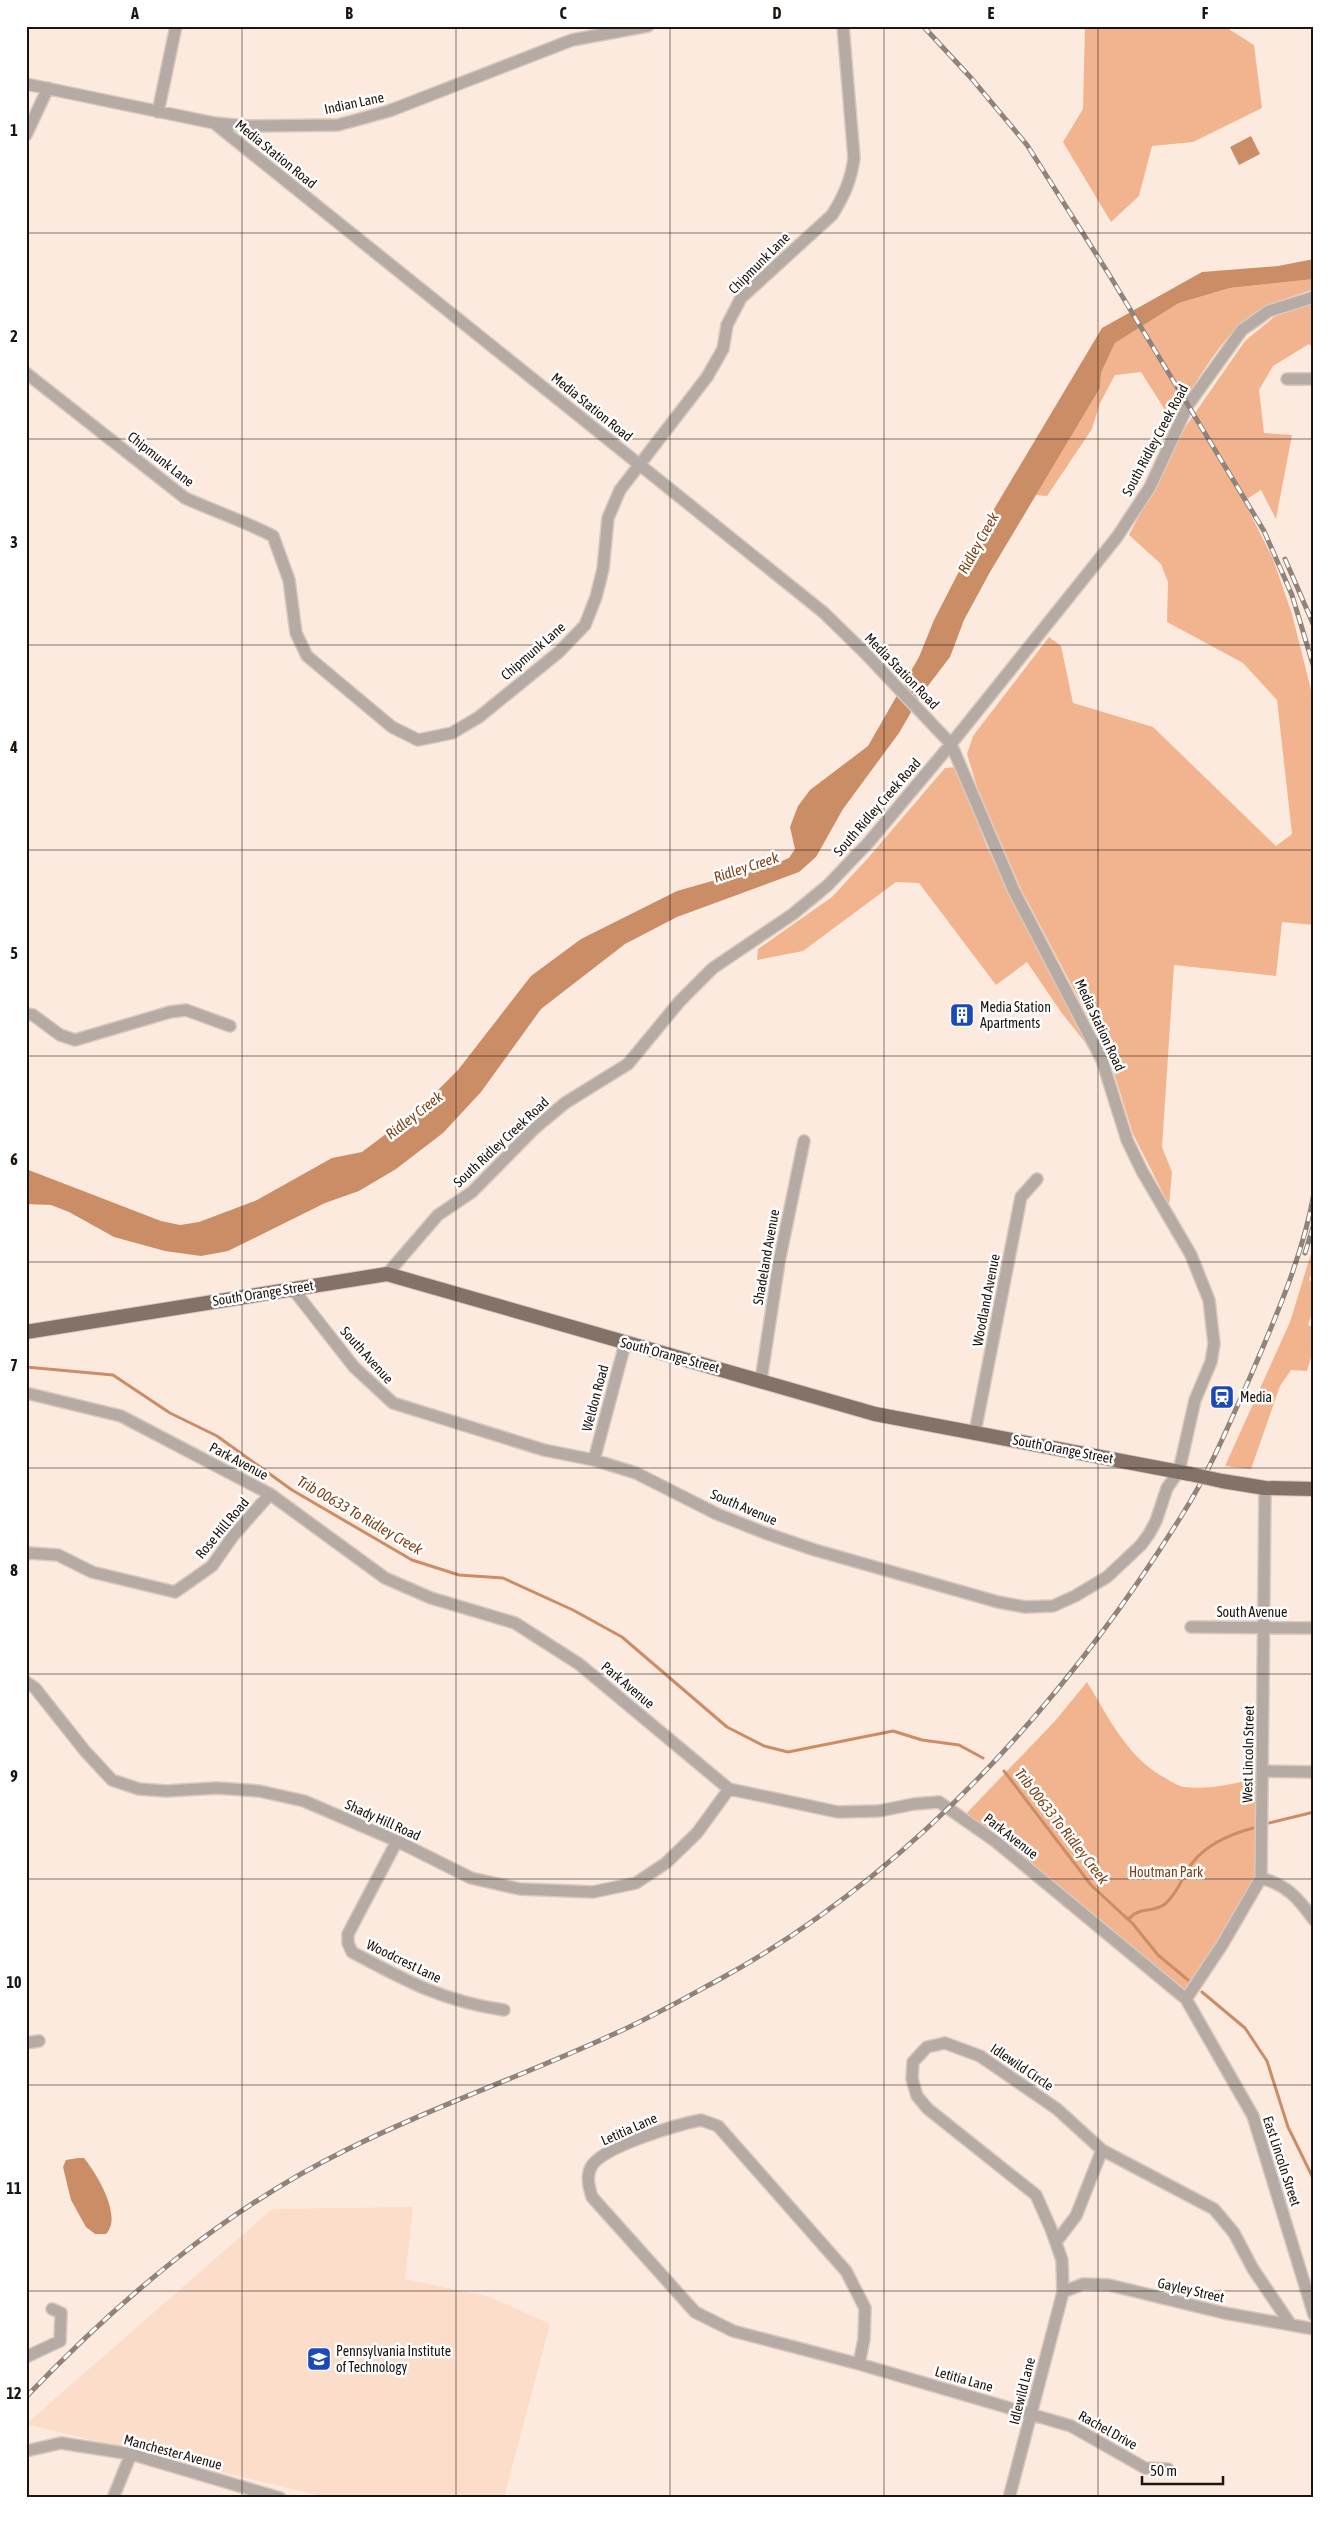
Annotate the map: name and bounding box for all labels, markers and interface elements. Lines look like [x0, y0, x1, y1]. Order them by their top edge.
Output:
text: A [130, 4, 139, 22]
text: B [345, 4, 353, 22]
text: C [559, 4, 567, 22]
text: D [773, 4, 782, 22]
text: E [988, 4, 995, 22]
text: F [1202, 4, 1209, 22]
street label: Indian Lane [323, 89, 385, 117]
street label: Media Station Road [232, 116, 320, 192]
text: 1 [10, 121, 18, 139]
street label: Chipmunk Lane [725, 229, 793, 297]
text: 2 [10, 327, 18, 345]
street label: Media Station Road [548, 369, 636, 445]
street label: South Ridley Creek Road [1119, 381, 1191, 499]
street label: Chipmunk Lane [125, 428, 197, 490]
water label: Ridley Creek [954, 509, 1002, 577]
text: 3 [10, 533, 18, 551]
street label: Chipmunk Lane [498, 619, 568, 683]
street label: Media Station Road [862, 630, 942, 712]
text: 4 [9, 738, 18, 756]
street label: South Ridley Creek Road [830, 755, 924, 859]
water label: Ridley Creek [711, 848, 781, 885]
text: 5 [10, 944, 18, 962]
street label: Media Station Road [1072, 976, 1128, 1074]
place label: Media Station Apartments [980, 999, 1051, 1031]
building icon: Media Station Apartments [949, 1002, 975, 1028]
water label: Ridley Creek [382, 1087, 446, 1142]
street label: South Ridley Creek Road [450, 1094, 552, 1190]
text: 6 [10, 1150, 18, 1168]
street label: Shadeland Avenue [750, 1208, 782, 1306]
street label: Woodland Avenue [969, 1252, 1003, 1348]
street label: South Orange Street [211, 1277, 315, 1309]
street label: South Avenue [337, 1323, 397, 1387]
street label: South Orange Street [619, 1334, 721, 1376]
text: 7 [10, 1356, 18, 1374]
street label: Weldon Road [578, 1363, 612, 1433]
station icon: Media [1209, 1384, 1235, 1410]
place label: Media [1240, 1389, 1272, 1405]
street label: South Orange Street [1011, 1431, 1115, 1467]
street label: Park Avenue [207, 1439, 271, 1483]
water label: Trib 00633 To Ridley Creek [294, 1472, 426, 1558]
street label: South Avenue [708, 1486, 780, 1528]
street label: Rose Hill Road [192, 1494, 252, 1562]
text: 8 [10, 1561, 18, 1579]
street label: South Avenue [1217, 1604, 1287, 1620]
street label: Park Avenue [598, 1658, 658, 1712]
street label: West Lincoln Street [1239, 1705, 1257, 1803]
water label: Trib 00633 To Ridley Creek [1012, 1765, 1113, 1888]
text: 9 [10, 1767, 18, 1785]
street label: Shady Hill Road [343, 1796, 423, 1844]
street label: Park Avenue [981, 1810, 1041, 1862]
park label: Houtman Park [1129, 1864, 1203, 1880]
street label: Woodcrest Lane [364, 1936, 444, 1986]
text: 10 [6, 1973, 22, 1991]
street label: Idlewild Circle [987, 2040, 1057, 2094]
street label: Letitia Lane [598, 2110, 660, 2148]
street label: East Lincoln Street [1260, 2114, 1304, 2208]
text: 11 [6, 2179, 22, 2197]
street label: Gayley Street [1156, 2275, 1226, 2305]
place label: Pennsylvania Institute of Technology [336, 2343, 451, 2375]
school or university icon: Pennsylvania Institute of Technology [306, 2346, 332, 2372]
street label: Idlewild Lane [1006, 2356, 1038, 2426]
street label: Letitia Lane [933, 2363, 995, 2395]
text: 12 [6, 2384, 22, 2402]
street label: Rachel Drive [1076, 2407, 1140, 2453]
street label: Manchester Avenue [122, 2431, 224, 2473]
scale bar [1142, 2454, 1224, 2486]
text: 50 m [1150, 2462, 1177, 2479]

